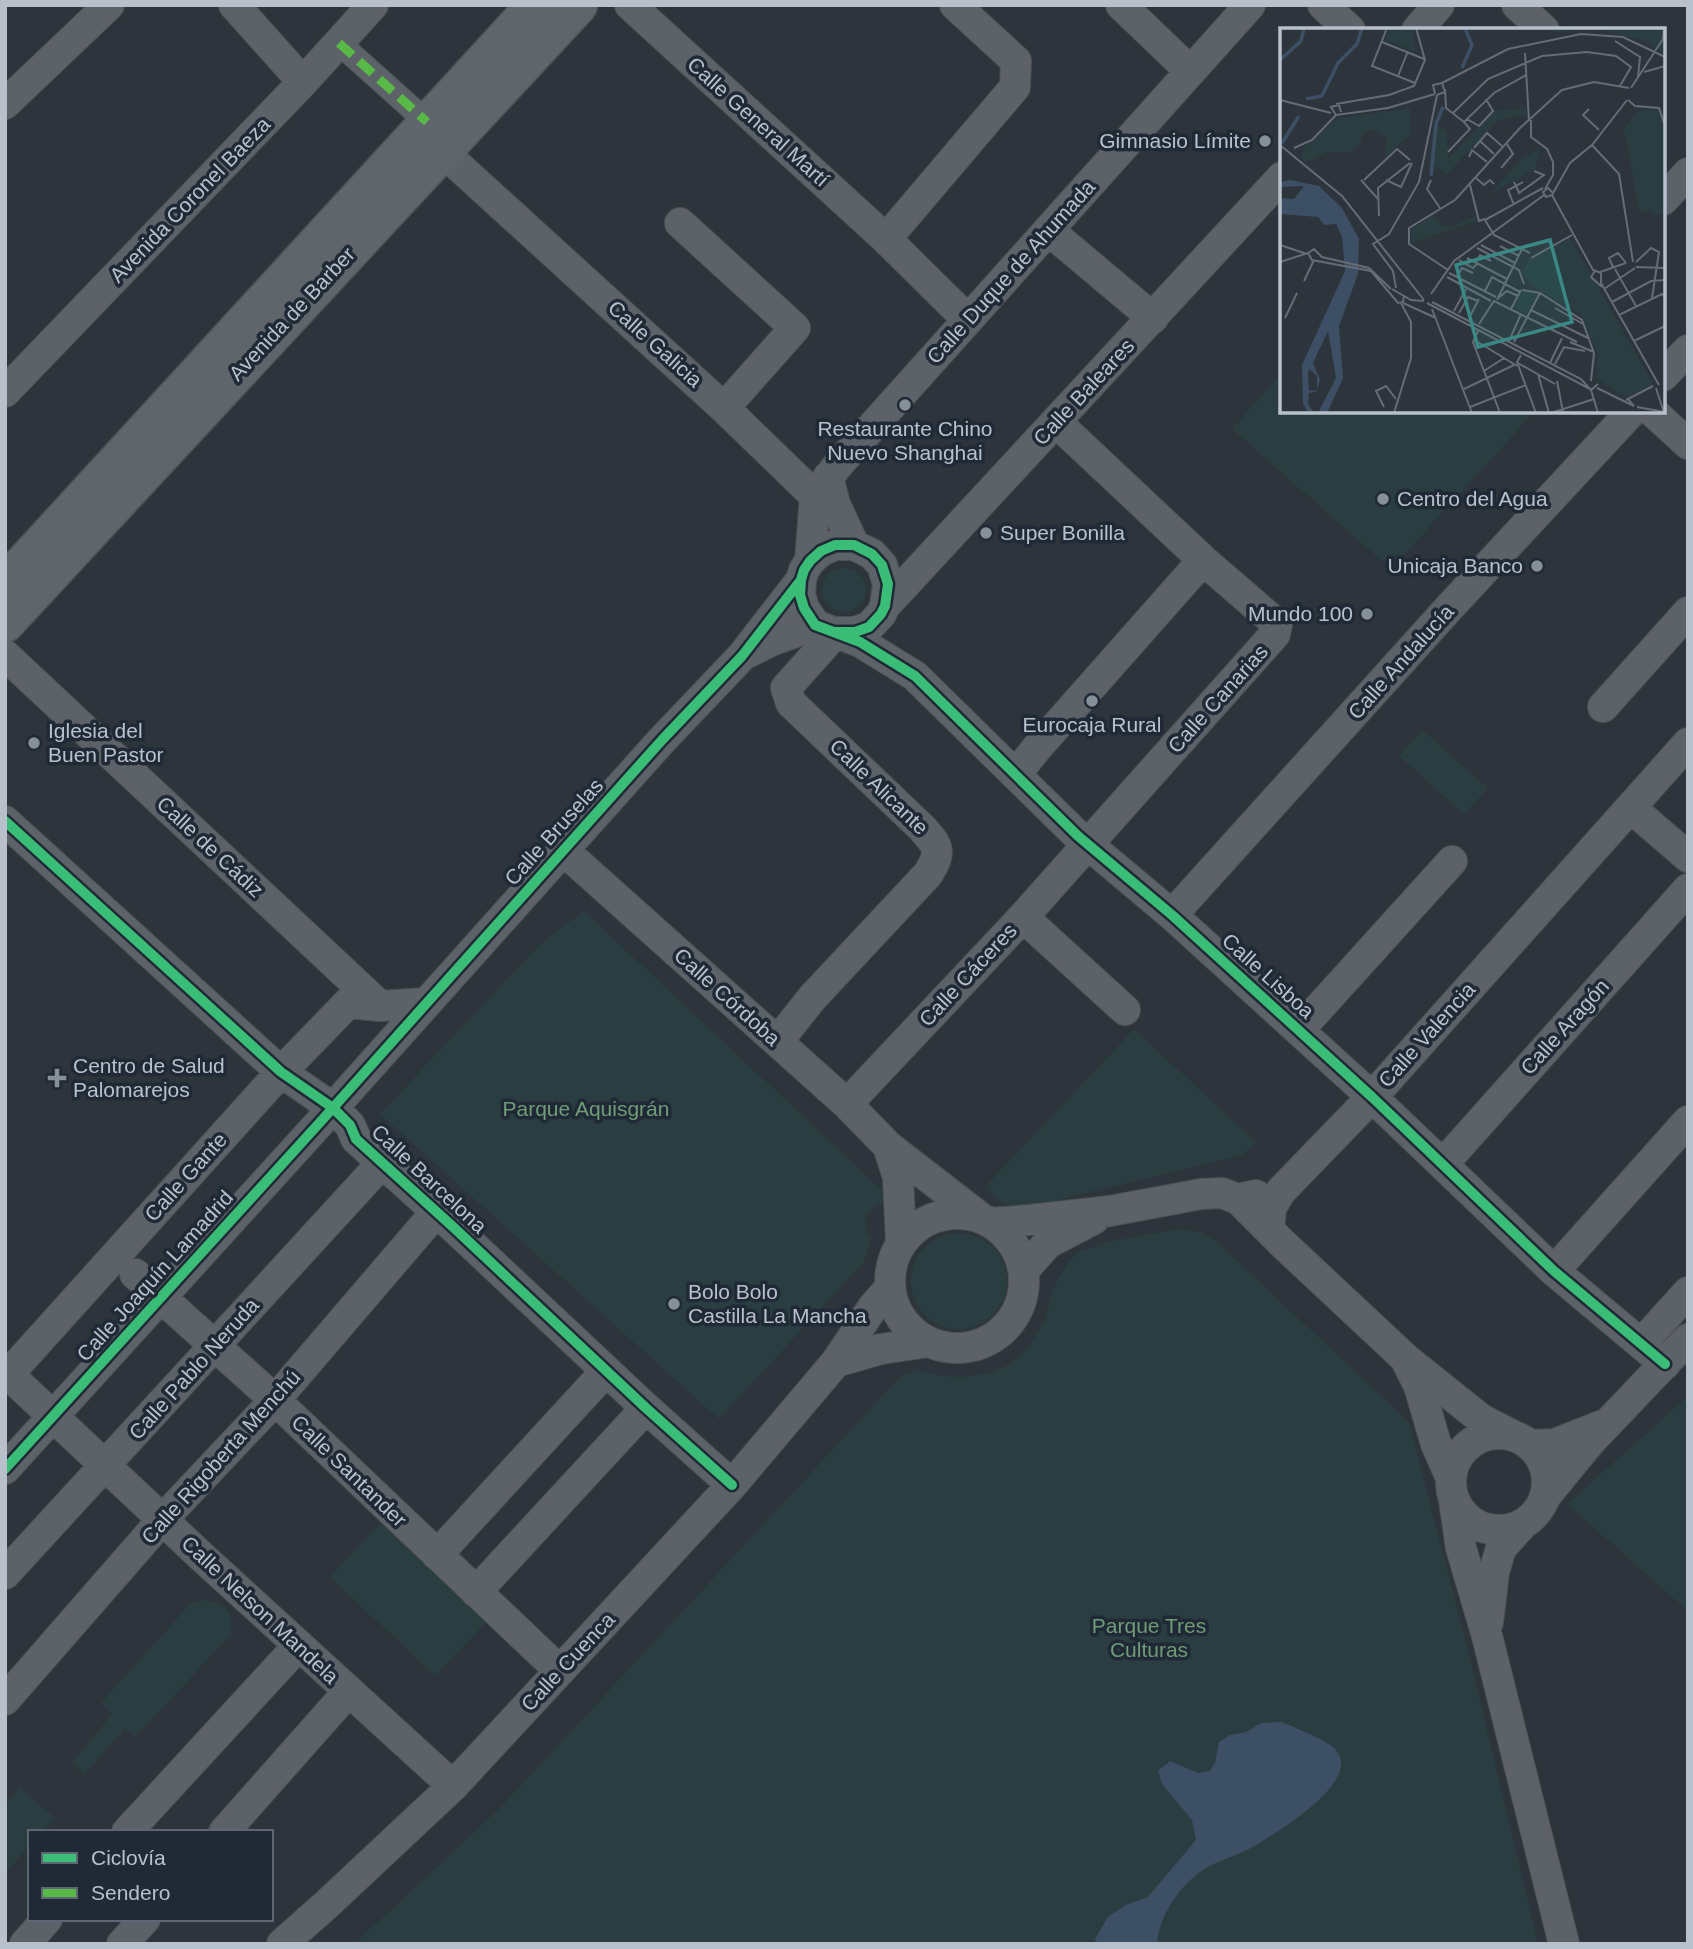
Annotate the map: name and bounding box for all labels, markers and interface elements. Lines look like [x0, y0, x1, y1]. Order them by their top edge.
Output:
inset map [1280, 28, 1665, 413]
street label: Calle General Martí [683, 52, 834, 191]
street label: Avenida Coronel Baeza [105, 112, 275, 287]
place label: Gimnasio Límite [1099, 129, 1251, 152]
marker: Gimnasio Límite [1257, 133, 1273, 149]
street label: Calle Duque de Ahumada [922, 175, 1099, 368]
street label: Avenida de Barber [224, 242, 359, 385]
street label: Calle Galicia [604, 296, 707, 392]
street label: Calle Baleares [1029, 334, 1139, 449]
marker: Restaurante Chino Nuevo Shanghai [897, 397, 913, 413]
place label: Restaurante Chino Nuevo Shanghai [817, 417, 993, 464]
place label: Centro del Agua [1397, 487, 1548, 510]
marker: Centro del Agua [1375, 491, 1391, 507]
place label: Super Bonilla [1000, 521, 1125, 544]
marker: Super Bonilla [978, 525, 994, 541]
place label: Unicaja Banco [1388, 554, 1523, 577]
marker: Unicaja Banco [1529, 558, 1545, 574]
street label: Calle Andalucía [1343, 600, 1458, 724]
place label: Mundo 100 [1248, 602, 1353, 625]
marker: Mundo 100 [1359, 606, 1375, 622]
street label: Calle Canarias [1163, 640, 1272, 758]
marker: Eurocaja Rural [1084, 693, 1100, 709]
place label: Eurocaja Rural [1023, 713, 1161, 736]
place label: Iglesia del Buen Pastor [48, 719, 164, 766]
street label: Calle Alicante [826, 734, 933, 839]
marker: Iglesia del Buen Pastor [26, 735, 42, 751]
street label: Calle Bruselas [500, 774, 607, 890]
street label: Calle de Cádiz [153, 792, 268, 902]
street label: Calle Cáceres [914, 919, 1021, 1031]
street label: Calle Lisboa [1218, 928, 1319, 1023]
street label: Calle Córdoba [670, 943, 785, 1050]
street label: Calle Aragón [1516, 974, 1613, 1079]
street label: Calle Valencia [1374, 977, 1480, 1092]
place label: Centro de Salud Palomarejos [73, 1054, 225, 1101]
marker: Centro de Salud Palomarejos [47, 1068, 67, 1088]
park label: Parque Aquisgrán [503, 1097, 669, 1120]
street label: Calle Barcelona [367, 1120, 492, 1238]
street label: Calle Gante [140, 1128, 231, 1226]
street label: Calle Joaquín Lamadrid [72, 1186, 237, 1366]
place label: Bolo Bolo Castilla La Mancha [688, 1280, 867, 1327]
street label: Calle Pablo Neruda [124, 1293, 263, 1444]
marker: Bolo Bolo Castilla La Mancha [666, 1296, 682, 1312]
street label: Calle Rigoberta Menchú [137, 1365, 305, 1548]
street label: Calle Santander [287, 1410, 412, 1531]
street label: Calle Nelson Mandela [177, 1531, 344, 1688]
street label: Calle Cuenca [516, 1607, 619, 1716]
park label: Parque Tres Culturas [1092, 1614, 1206, 1661]
legend [28, 1830, 273, 1921]
text: Ciclovía [91, 1846, 166, 1869]
text: Sendero [91, 1881, 170, 1904]

